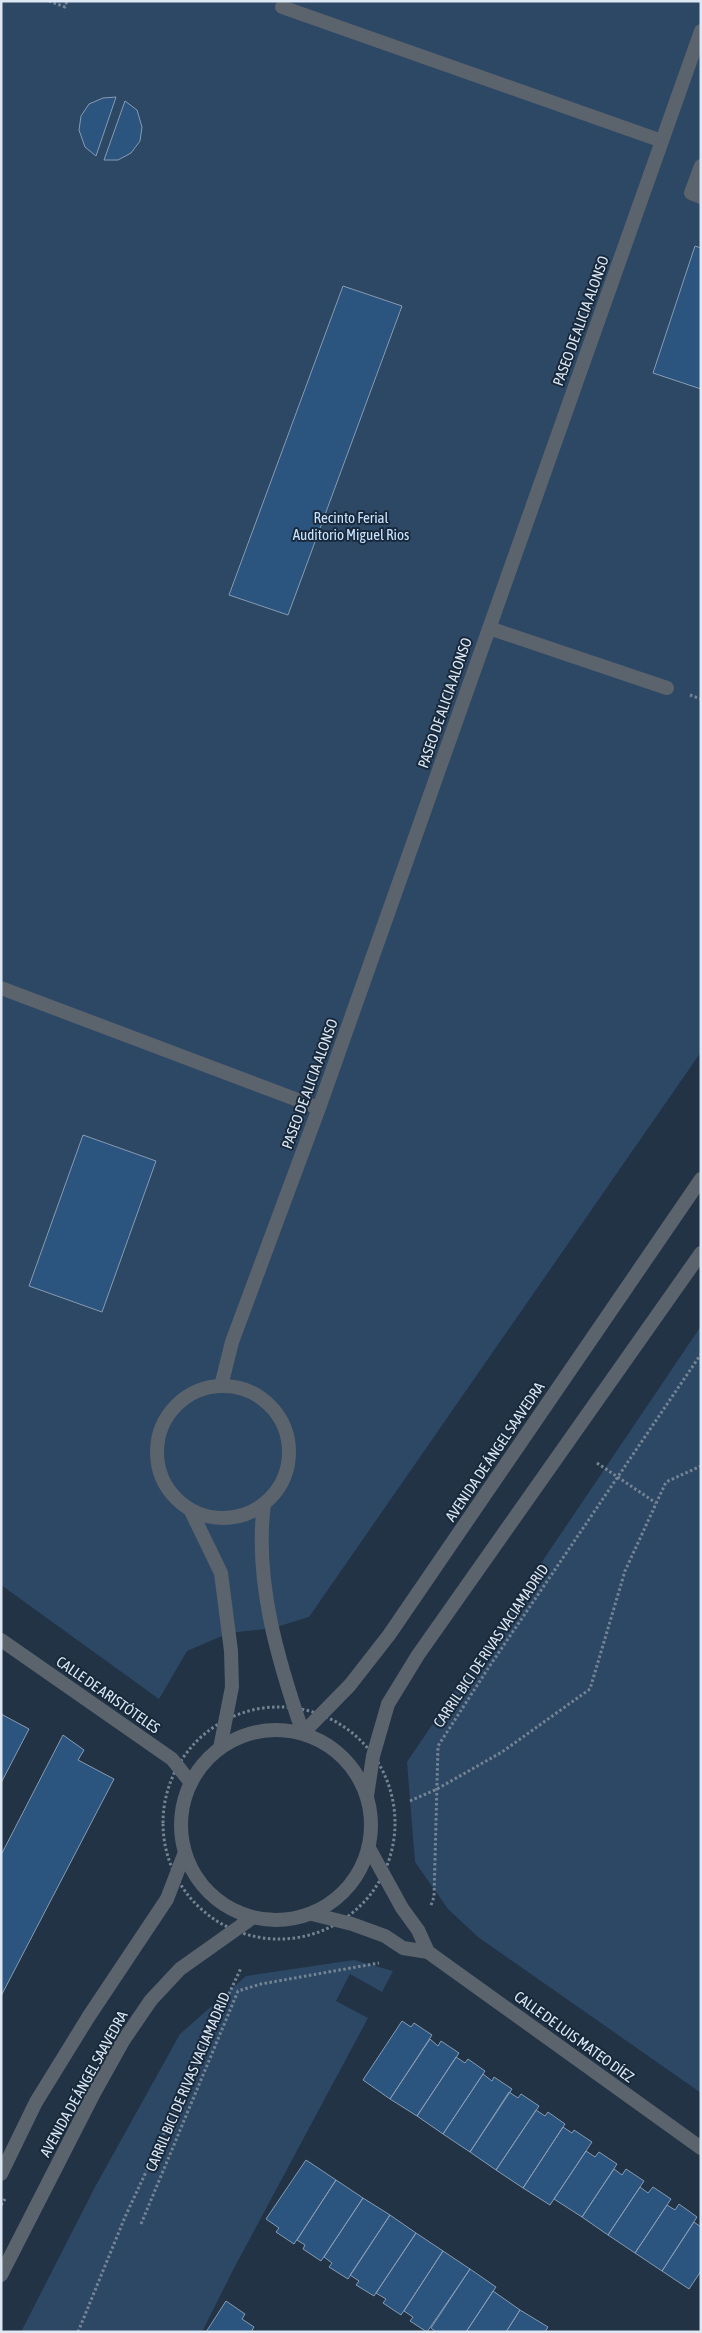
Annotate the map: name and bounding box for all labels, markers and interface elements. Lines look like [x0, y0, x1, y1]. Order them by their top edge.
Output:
street label: PASEO DE ALICIA ALONSO [549, 253, 612, 388]
park label: Recinto Ferial Auditorio Miguel Rios [293, 509, 409, 543]
street label: PASEO DE ALICIA ALONSO [414, 635, 475, 770]
street label: PASEO DE ALICIA ALONSO [278, 1016, 341, 1151]
street label: AVENIDA DE ÁNGEL SAAVEDRA [442, 1378, 548, 1525]
street label: CARRIL BICI DE RIVAS VACIAMADRID [430, 1561, 552, 1731]
street label: CALLE DE ARISTÓTELES [53, 1653, 163, 1737]
street label: CALLE DE LUIS MATEO DÍEZ [511, 1987, 638, 2086]
street label: CARRIL BICI DE RIVAS VACIAMADRID [142, 1990, 233, 2174]
street label: AVENIDA DE ÁNGEL SAAVEDRA [36, 2007, 131, 2160]

